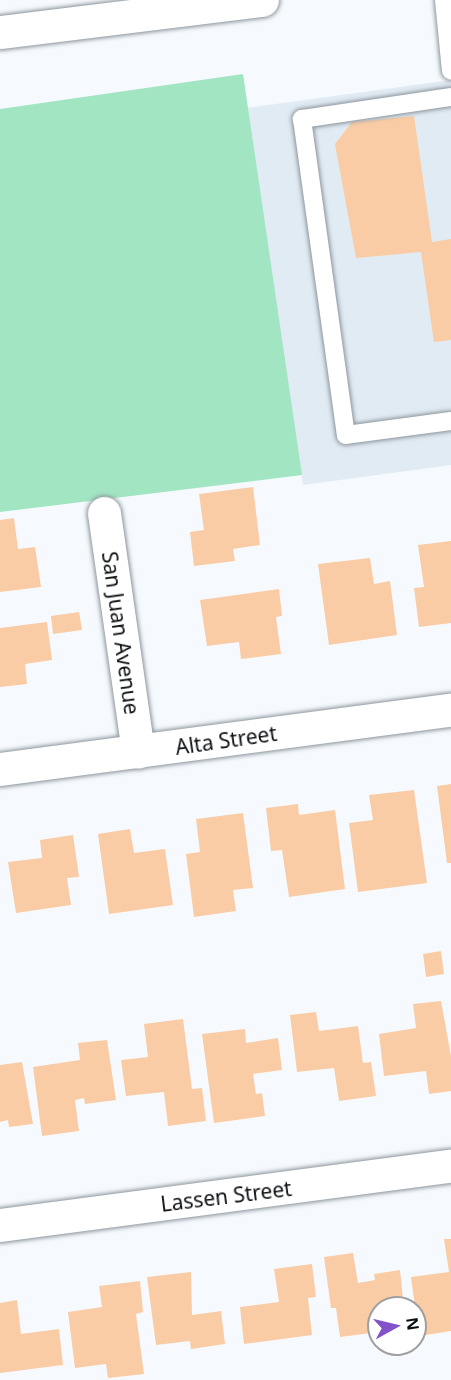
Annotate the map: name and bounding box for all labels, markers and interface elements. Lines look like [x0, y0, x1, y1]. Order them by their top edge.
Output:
street label: San Juan Avenue [97, 550, 145, 716]
street label: Alta Street [174, 720, 278, 760]
street label: Lassen Street [159, 1175, 293, 1217]
north arrow [367, 1296, 427, 1356]
text: N [401, 1316, 425, 1332]

